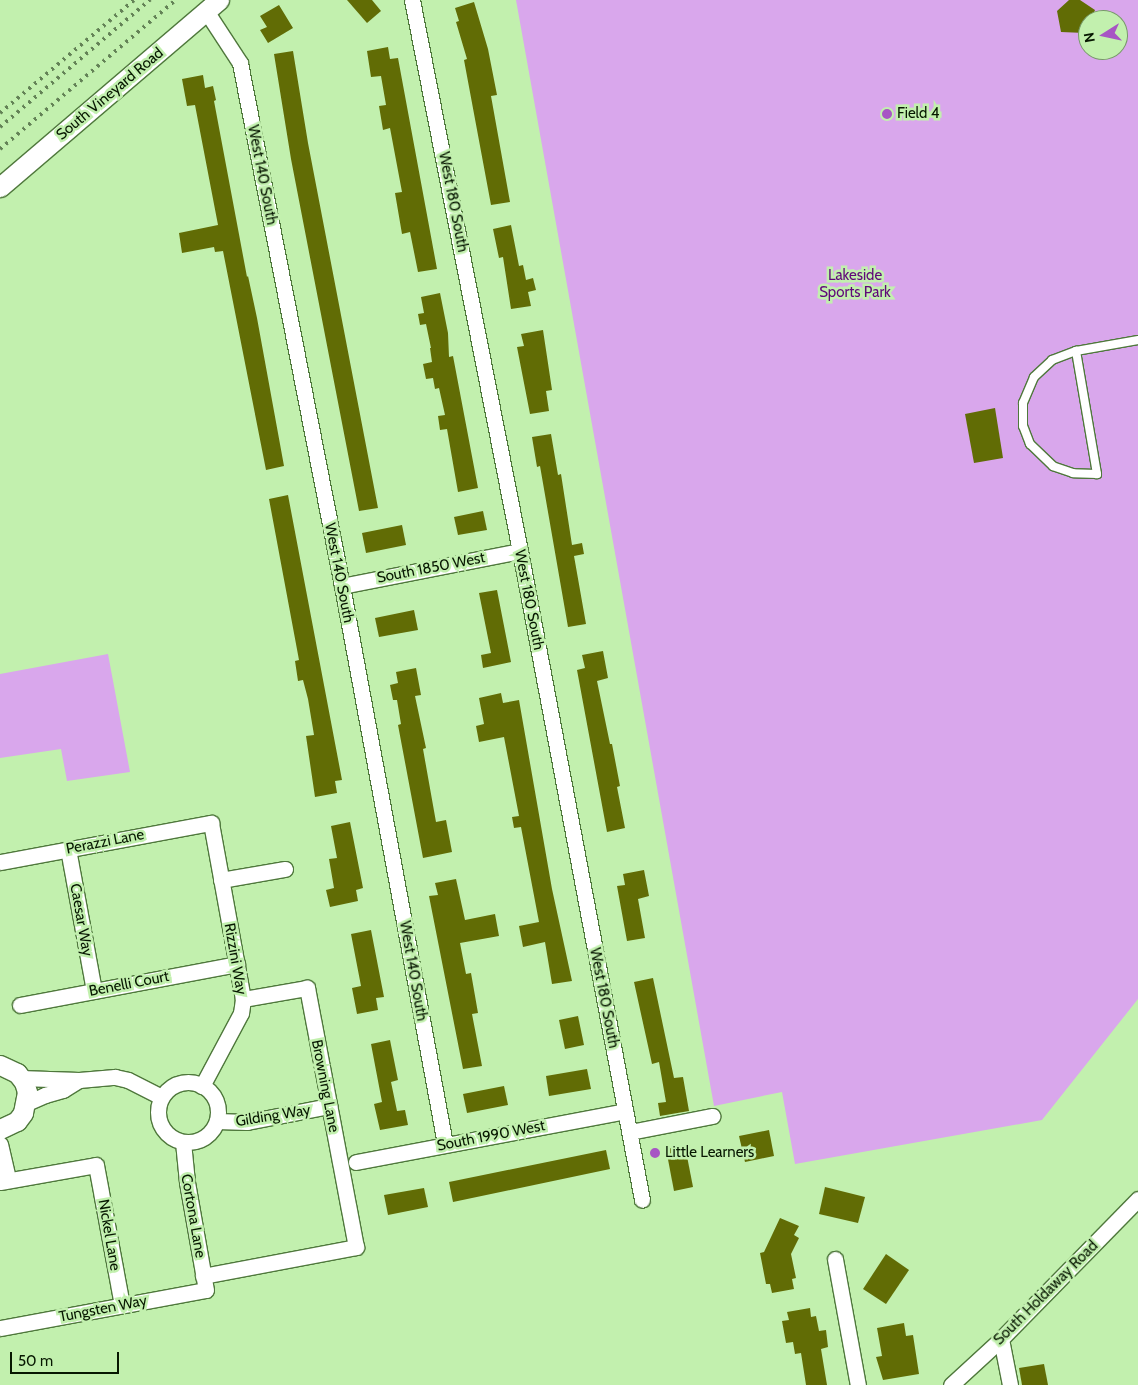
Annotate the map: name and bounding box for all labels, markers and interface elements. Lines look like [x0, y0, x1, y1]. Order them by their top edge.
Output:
north arrow [1078, 10, 1128, 60]
text: N [1079, 31, 1099, 44]
street label: South Vineyard Road [53, 44, 167, 144]
place label: Field 4 [897, 105, 939, 123]
marker: Field 4 [881, 108, 893, 120]
street label: West 140 South [243, 124, 281, 226]
street label: West 180 South [434, 150, 472, 254]
park label: Lakeside Sports Park [819, 266, 891, 301]
street label: West 140 South [320, 522, 358, 624]
street label: West 180 South [510, 548, 548, 652]
street label: South 1850 West [375, 549, 487, 587]
street label: Perazzi Lane [64, 826, 146, 858]
street label: Caesar Way [66, 882, 96, 958]
street label: West 140 South [395, 920, 431, 1022]
street label: Rizzini Way [220, 922, 250, 996]
street label: West 180 South [585, 946, 623, 1050]
street label: Benelli Court [87, 967, 171, 1001]
street label: Browning Lane [307, 1038, 343, 1134]
street label: Gilding Way [234, 1101, 312, 1131]
street label: South 1990 West [435, 1117, 547, 1155]
place label: Little Learners [665, 1144, 754, 1162]
marker: Little Learners [649, 1147, 661, 1159]
street label: Cortona Lane [177, 1173, 209, 1259]
street label: Nickel Lane [94, 1198, 124, 1272]
street label: South Holdaway Road [990, 1237, 1102, 1349]
street label: Tungsten Way [58, 1292, 148, 1326]
scale bar [12, 1342, 121, 1374]
text: 50 m [18, 1352, 53, 1370]

